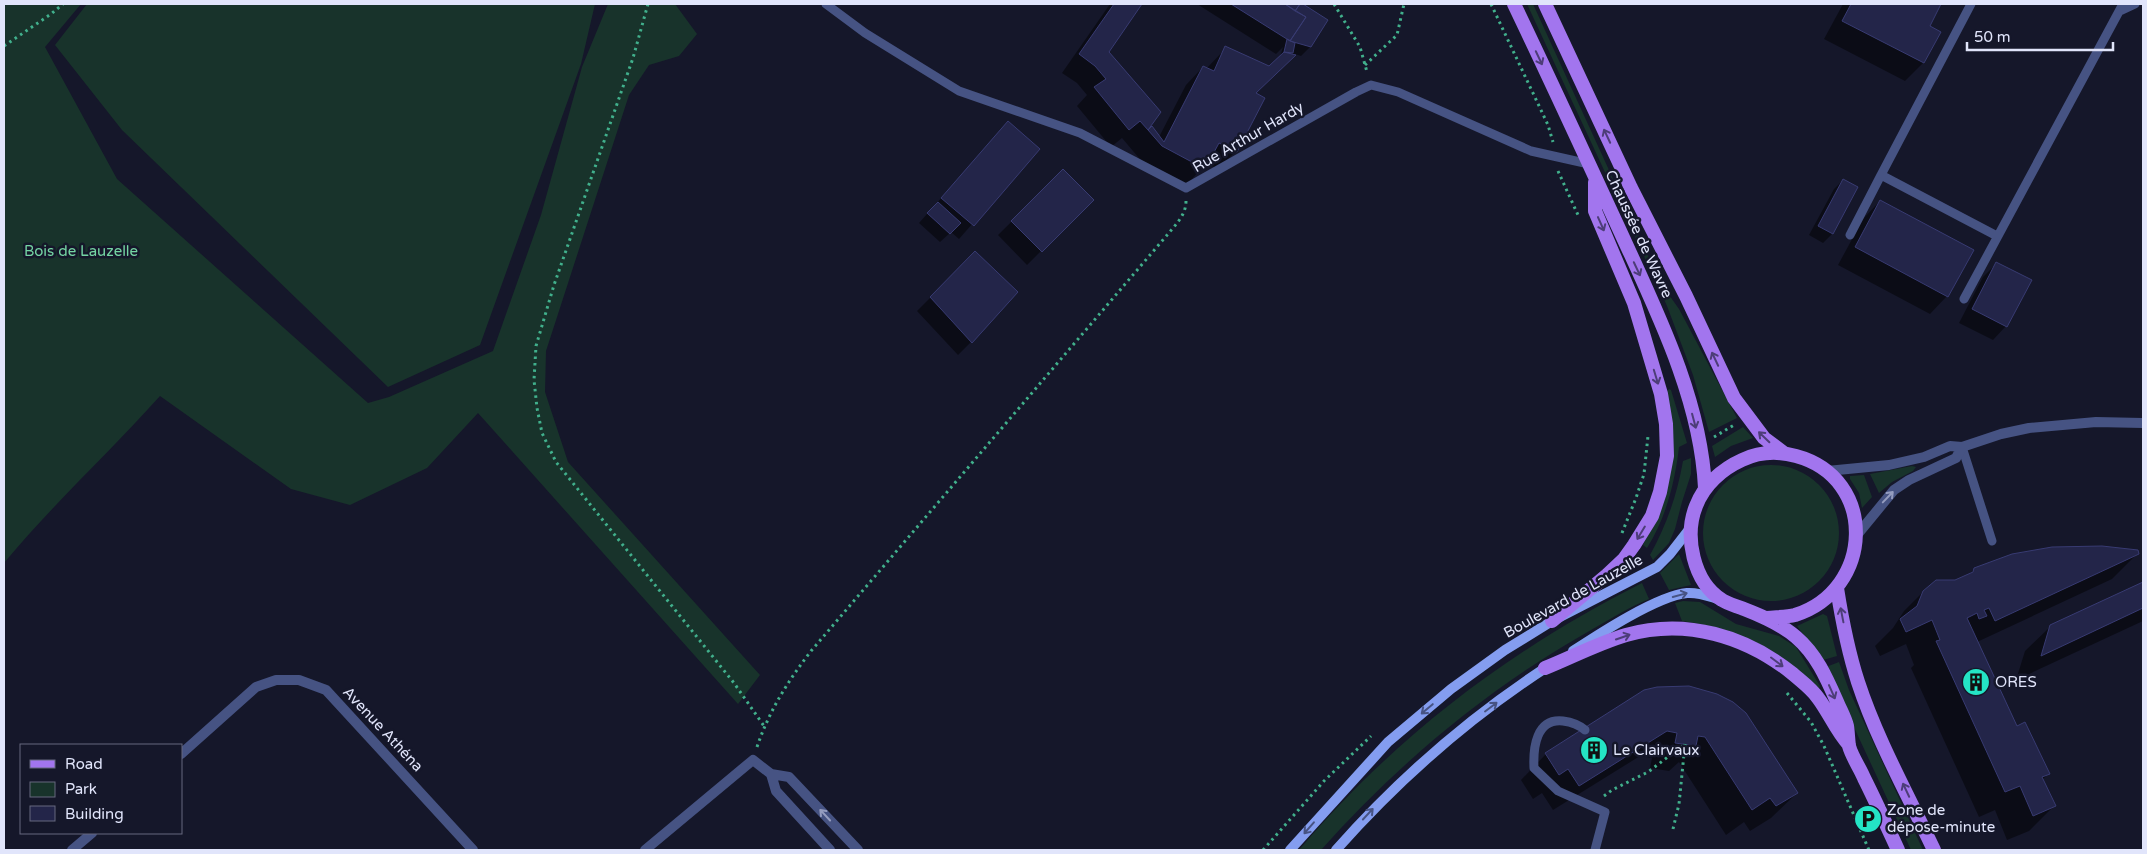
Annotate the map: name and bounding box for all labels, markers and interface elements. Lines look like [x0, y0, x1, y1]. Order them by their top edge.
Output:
scale bar [1967, 20, 2113, 52]
text: 50 m [1974, 28, 2011, 46]
one-way arrow [1535, 50, 1545, 65]
street label: Rue Arthur Hardy [1189, 98, 1307, 176]
one-way arrow [1601, 129, 1611, 144]
street label: Chaussée de Wavre [1601, 167, 1677, 301]
one-way arrow [1596, 216, 1606, 231]
park label: Bois de Lauzelle [24, 242, 138, 260]
one-way arrow [1633, 261, 1642, 276]
one-way arrow [1710, 352, 1720, 367]
one-way arrow [1651, 368, 1661, 384]
one-way arrow [1690, 412, 1699, 428]
one-way arrow [1757, 431, 1770, 443]
one-way arrow [1882, 491, 1894, 503]
one-way arrow [1636, 526, 1646, 540]
street label: Boulevard de Lauzelle [1500, 550, 1646, 642]
one-way arrow [1671, 590, 1687, 599]
one-way arrow [1836, 607, 1846, 623]
one-way arrow [1614, 632, 1630, 641]
one-way arrow [1770, 656, 1783, 667]
building icon: ORES [1961, 667, 1991, 697]
place label: ORES [1995, 673, 2037, 691]
street label: Avenue Athéna [339, 683, 427, 775]
one-way arrow [1828, 684, 1838, 699]
one-way arrow [1484, 702, 1497, 713]
one-way arrow [1420, 704, 1433, 715]
building icon: Le Clairvaux [1579, 735, 1609, 765]
place label: Le Clairvaux [1613, 741, 1699, 759]
legend [20, 744, 182, 834]
text: Road [65, 755, 103, 773]
text: Park [65, 780, 97, 798]
one-way arrow [1901, 783, 1911, 798]
place label: Zone de dépose-minute [1887, 801, 1995, 836]
parking icon: Zone de dépose-minute [1853, 804, 1883, 834]
text: Building [65, 805, 124, 823]
one-way arrow [819, 808, 831, 821]
one-way arrow [1362, 808, 1374, 821]
one-way arrow [1304, 821, 1315, 834]

